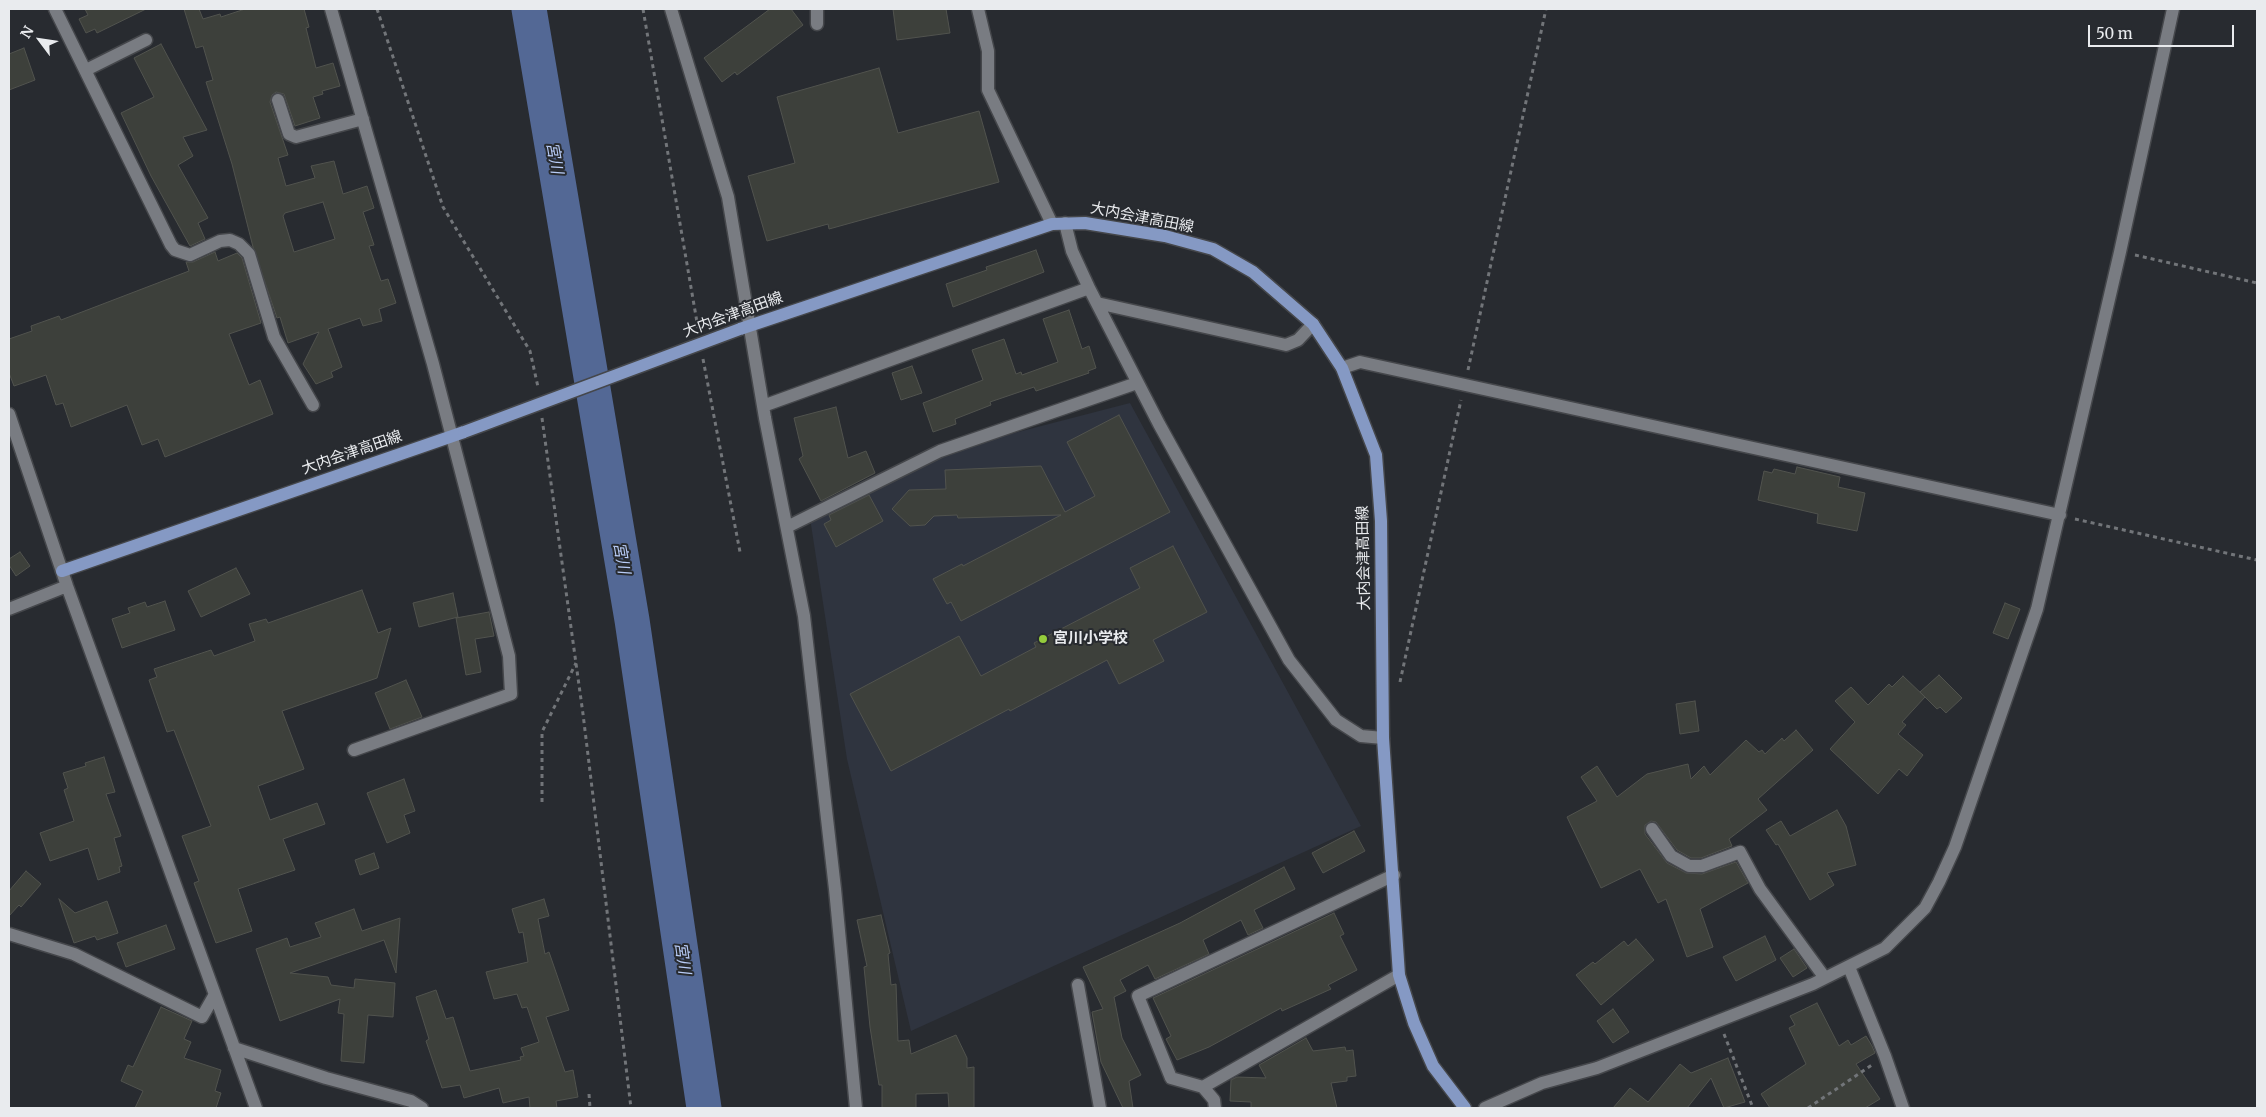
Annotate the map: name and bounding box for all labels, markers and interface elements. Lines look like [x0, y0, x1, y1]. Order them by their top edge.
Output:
north arrow [15, 15, 65, 65]
scale bar [2091, 15, 2237, 47]
text: N [17, 23, 38, 42]
text: 50 m [2096, 24, 2133, 43]
water label: 宮川 [542, 141, 566, 175]
street label: 大内会津高田線 [1089, 199, 1195, 237]
street label: 大内会津高田線 [681, 289, 785, 341]
street label: 大内会津高田線 [299, 427, 405, 479]
street label: 大内会津高田線 [1354, 505, 1374, 611]
water label: 宮川 [609, 541, 633, 575]
place label: 宮川小学校 [1053, 630, 1128, 648]
marker: 宮川小学校 [1037, 633, 1049, 645]
water label: 宮川 [670, 941, 694, 975]

